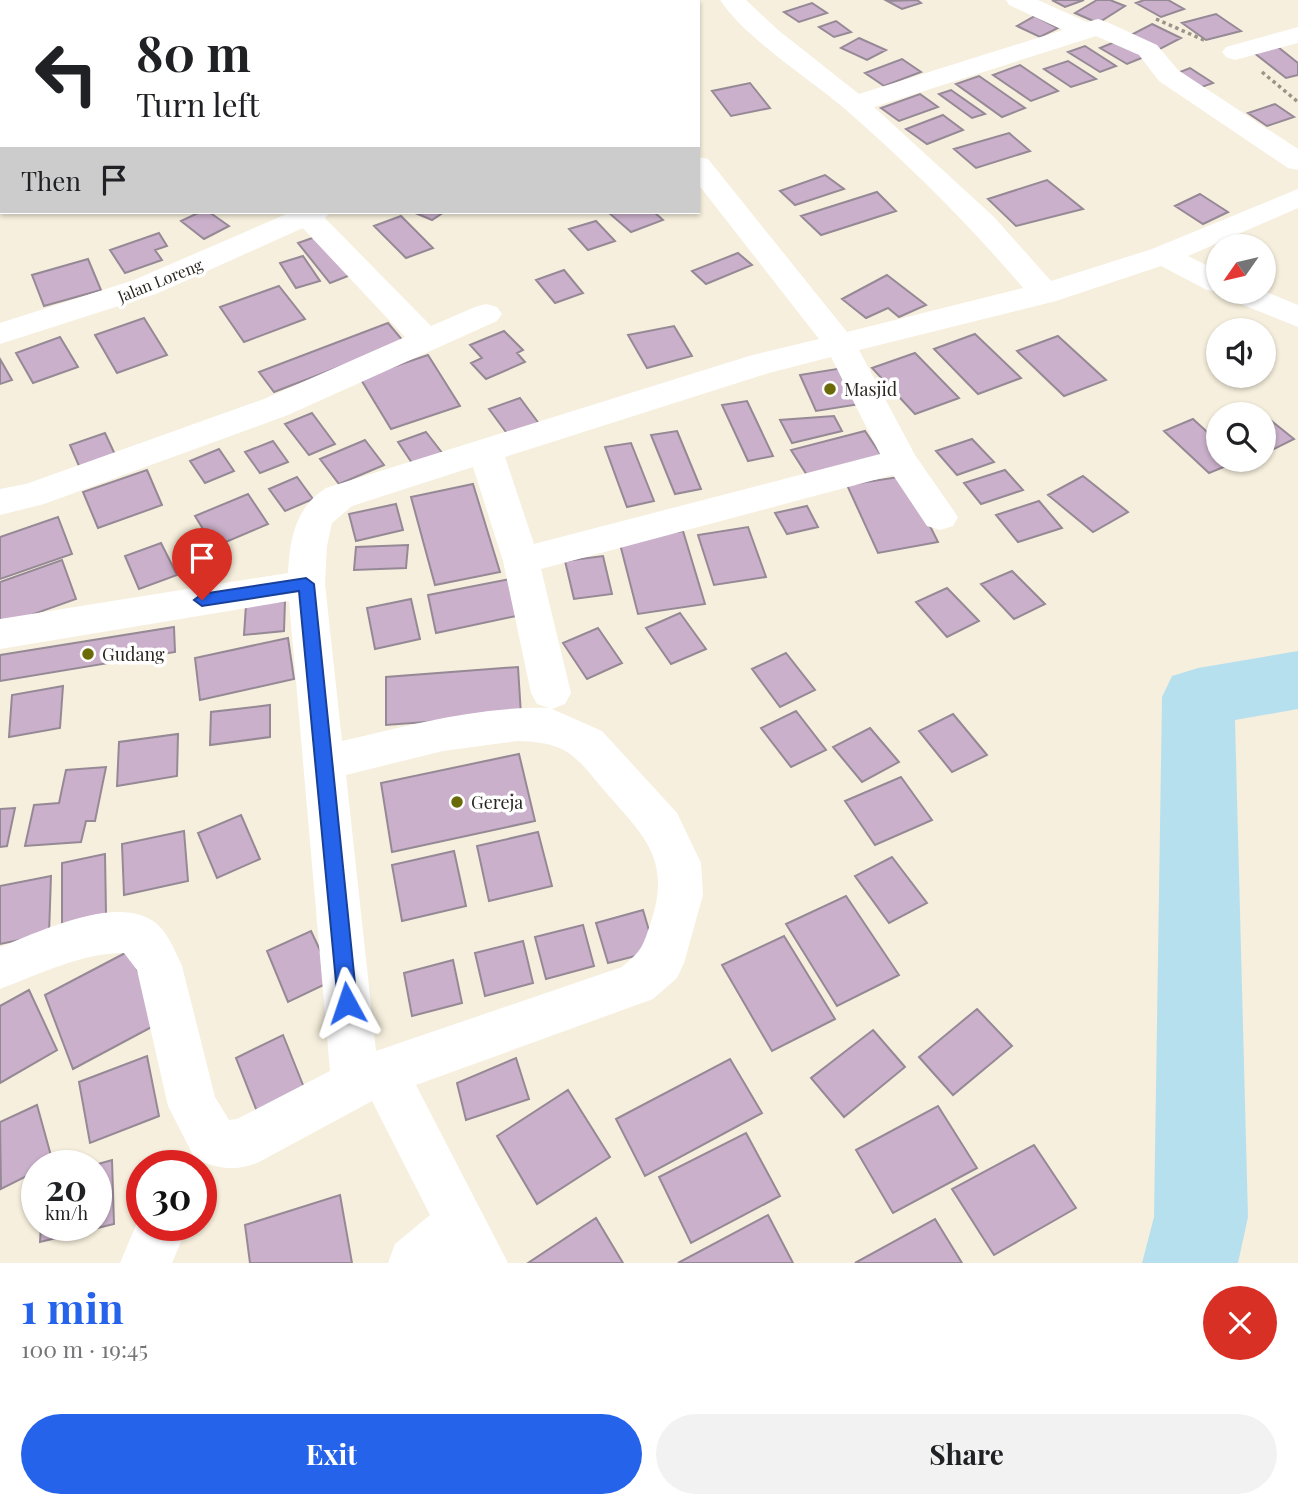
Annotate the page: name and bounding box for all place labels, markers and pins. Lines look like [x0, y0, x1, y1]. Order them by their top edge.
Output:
place label: Masjid [844, 377, 898, 401]
marker: Masjid [822, 381, 838, 397]
pin [172, 528, 232, 600]
place label: Gudang [102, 642, 165, 666]
marker: Gudang [80, 646, 96, 662]
place label: Gereja [471, 790, 523, 814]
marker: Gereja [449, 794, 465, 810]

